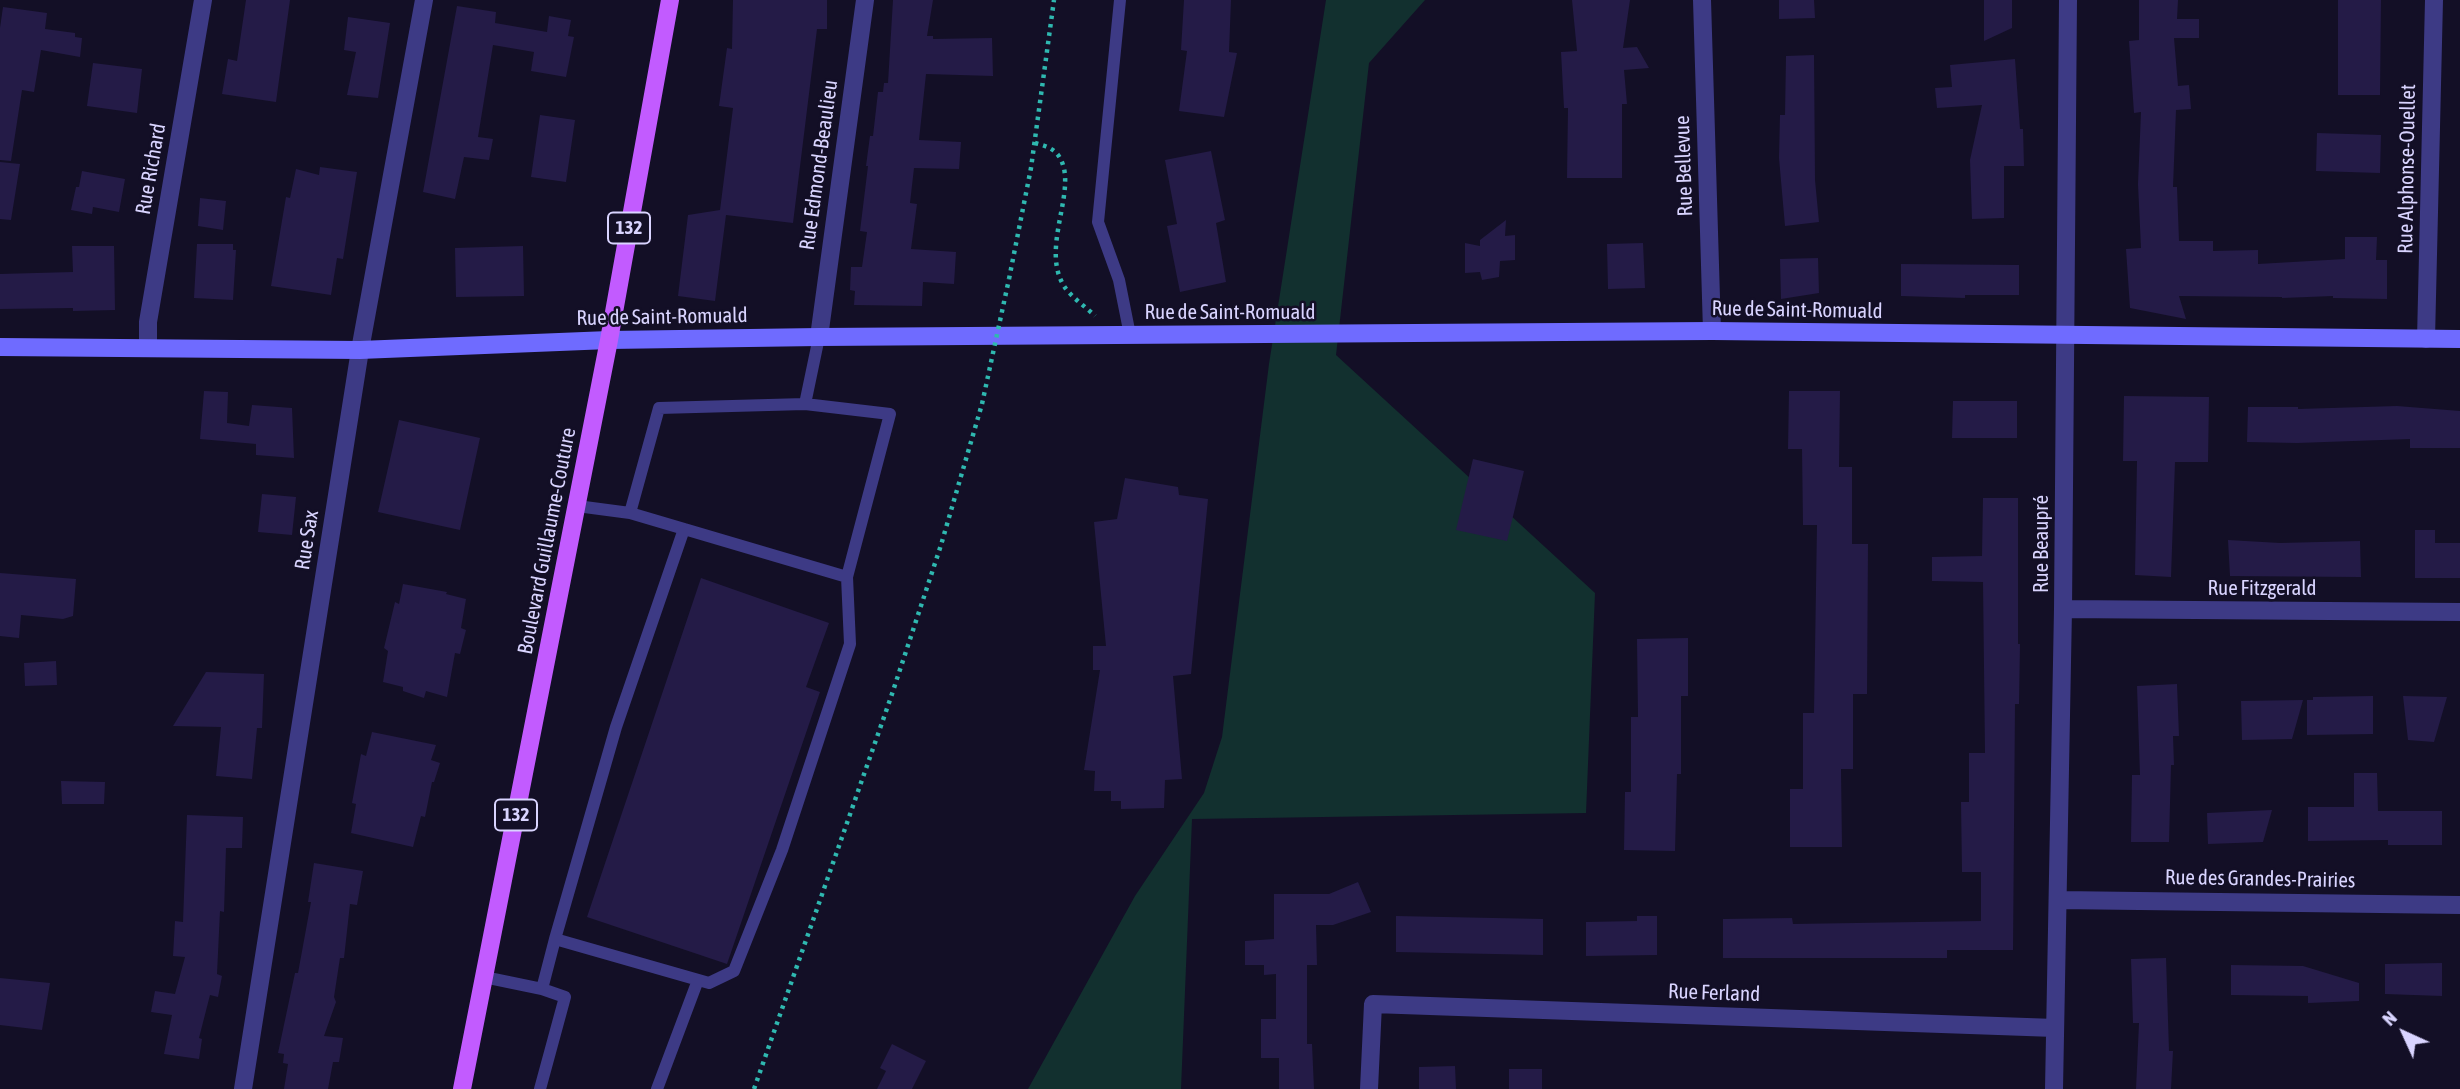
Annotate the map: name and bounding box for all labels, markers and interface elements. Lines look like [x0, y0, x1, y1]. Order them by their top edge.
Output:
street label: Rue Edmond-Beaulieu [795, 78, 843, 252]
street label: Rue Alphonse-Ouellet [2393, 84, 2421, 254]
street label: Rue Bellevue [1670, 115, 1698, 217]
street label: Rue Richard [131, 121, 171, 217]
road number: 132 [608, 212, 650, 244]
street label: Rue de Saint-Romuald [1711, 296, 1883, 324]
street label: Rue de Saint-Romuald [1144, 299, 1316, 325]
street label: Rue de Saint-Romuald [576, 303, 748, 331]
street label: Boulevard Guillaume-Couture [513, 426, 581, 656]
street label: Rue Beaupré [2028, 495, 2054, 593]
street label: Rue Sax [290, 508, 324, 572]
street label: Rue Fitzgerald [2208, 575, 2316, 601]
road number: 132 [495, 800, 537, 830]
street label: Rue des Grandes-Prairies [2165, 865, 2355, 893]
street label: Rue Ferland [1667, 979, 1761, 1007]
north arrow [2369, 998, 2439, 1068]
text: N [2377, 1006, 2401, 1030]

